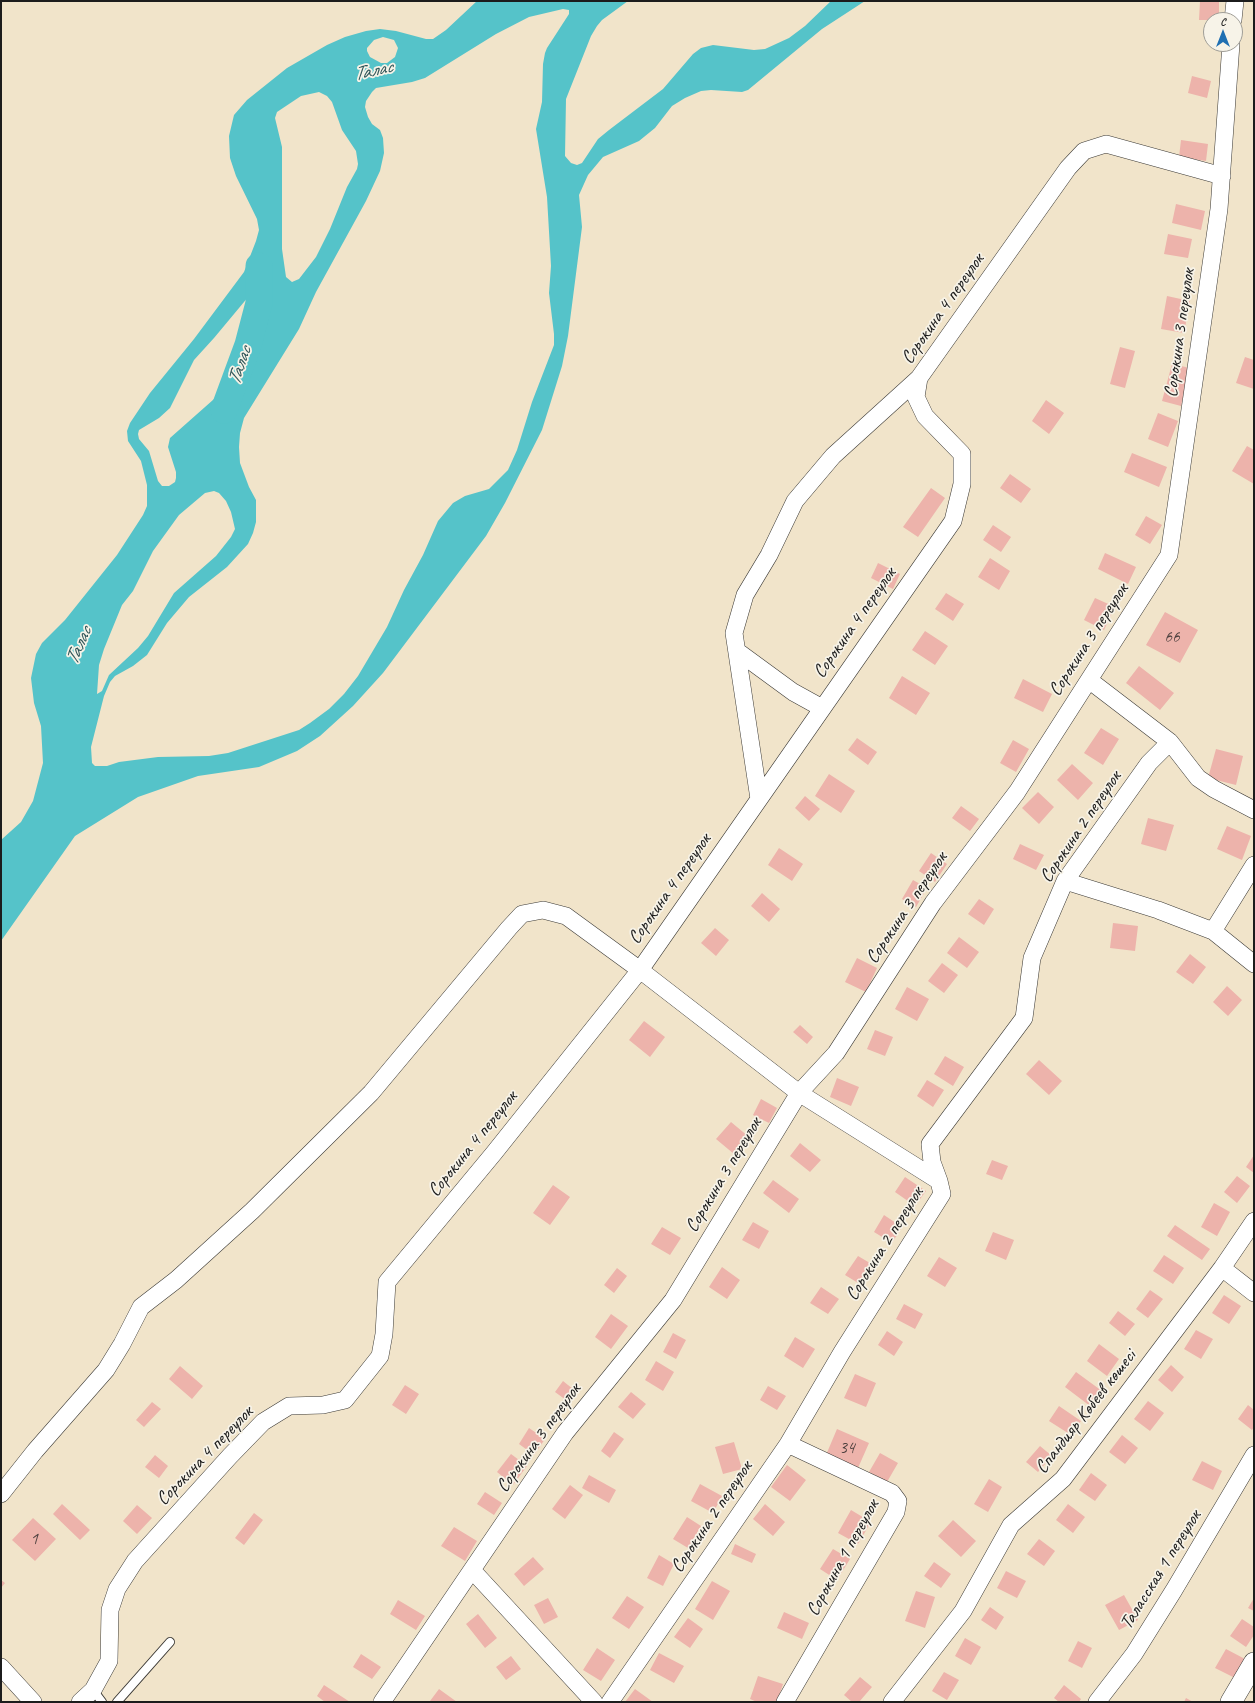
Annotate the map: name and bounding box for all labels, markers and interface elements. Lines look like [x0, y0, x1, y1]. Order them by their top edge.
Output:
north arrow [1203, 12, 1243, 52]
text: С [1220, 14, 1226, 28]
water label: Талас [352, 55, 394, 87]
street label: Сорокина 4 переулок [896, 249, 990, 369]
street label: Сорокина 3 переулок [1160, 267, 1200, 399]
water label: Талас [222, 344, 258, 388]
street label: Сорокина 4 переулок [808, 563, 902, 683]
street label: Сорокина 3 переулок [1044, 579, 1134, 701]
water label: Талас [60, 623, 98, 669]
house number: 66 [1164, 628, 1180, 648]
street label: Сорокина 2 переулок [1035, 767, 1127, 887]
street label: Сорокина 4 переулок [623, 829, 717, 949]
street label: Сорокина 3 переулок [861, 848, 953, 968]
street label: Сорокина 4 переулок [423, 1086, 523, 1202]
street label: Сорокина 3 переулок [681, 1114, 767, 1236]
street label: Сорокина 2 переулок [841, 1183, 929, 1305]
street label: Спандияр Көбеев көшесі [1031, 1345, 1141, 1479]
street label: Сорокина 3 переулок [492, 1379, 586, 1497]
street label: Сорокина 4 переулок [152, 1401, 258, 1511]
house number: 34 [839, 1439, 855, 1459]
street label: Сорокина 2 переулок [666, 1457, 758, 1577]
street label: Сорокина 1 переулок [802, 1496, 884, 1620]
street label: Таласская 1 переулок [1115, 1506, 1207, 1634]
house number: 1 [30, 1530, 38, 1550]

